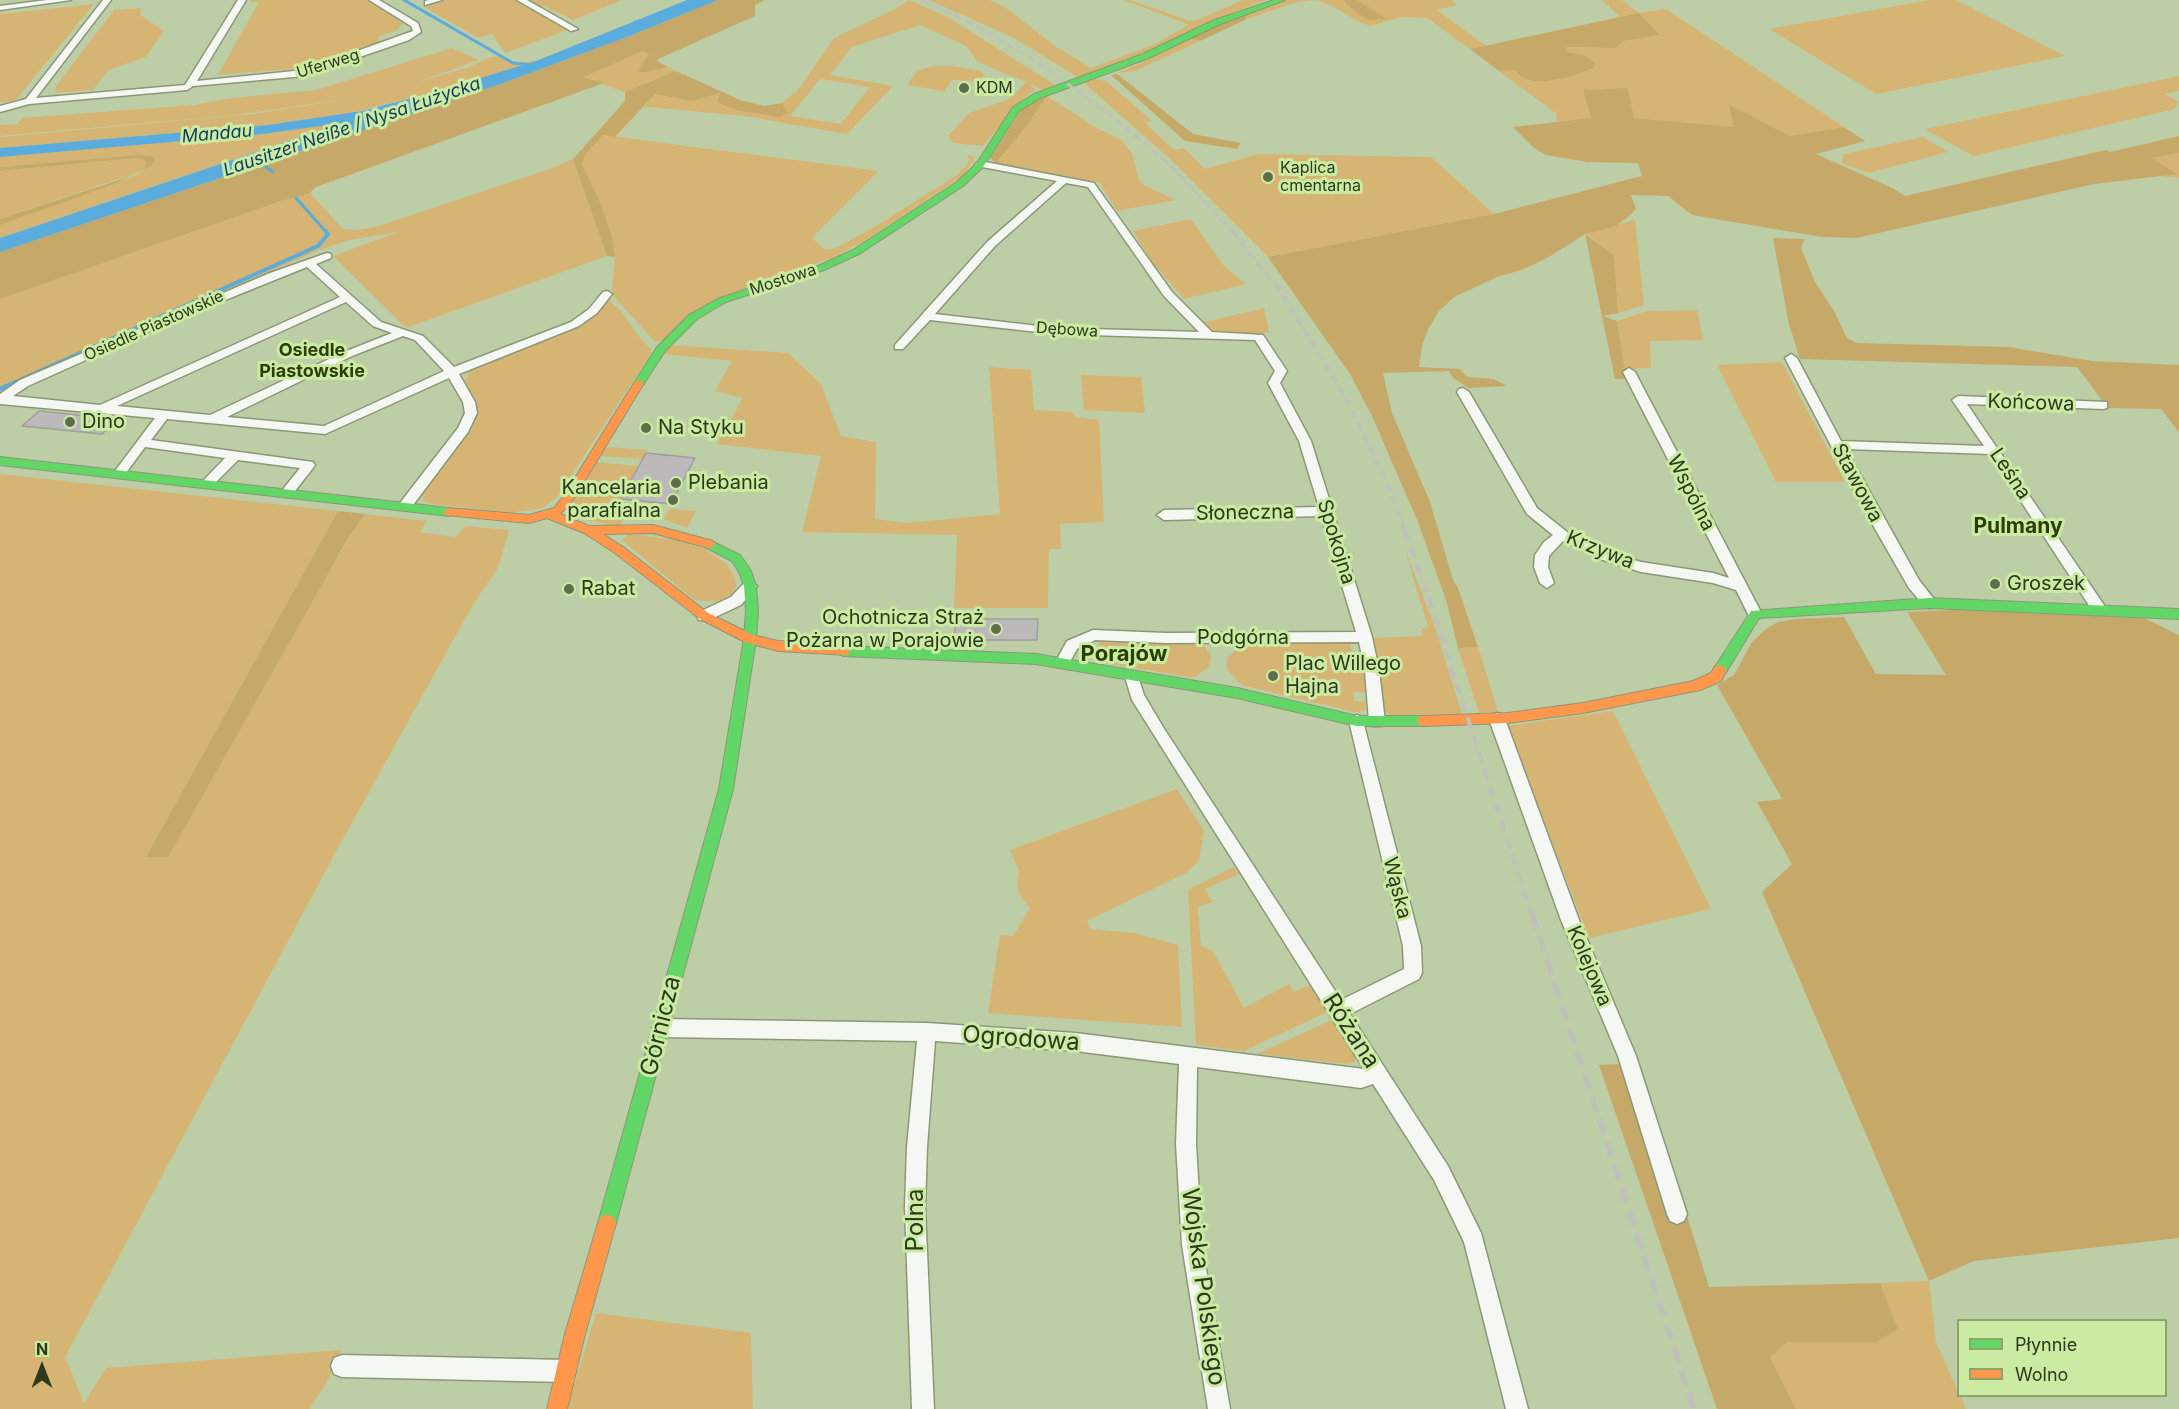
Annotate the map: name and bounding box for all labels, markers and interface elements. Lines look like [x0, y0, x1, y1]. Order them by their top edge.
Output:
street label: Uferweg [294, 45, 362, 83]
water label: Lausitzer Neiße / Nysa Łużycka [221, 73, 483, 181]
place label: KDM [976, 78, 1013, 98]
marker: KDM [957, 81, 971, 95]
water label: Mandau [181, 120, 253, 148]
place label: Kaplica cmentarna [1280, 158, 1361, 196]
marker: Kaplica cmentarna [1261, 170, 1275, 184]
street label: Mostowa [747, 260, 819, 300]
street label: Osiedle Piastowskie [81, 287, 227, 365]
street label: Dębowa [1035, 318, 1099, 342]
district label: Osiedle Piastowskie [259, 340, 365, 382]
street label: Końcowa [1987, 389, 2075, 417]
place label: Dino [82, 410, 125, 434]
marker: Dino [63, 415, 77, 429]
place label: Na Styku [658, 416, 744, 440]
marker: Na Styku [639, 421, 653, 435]
street label: Stawowa [1826, 439, 1888, 527]
street label: Leśna [1984, 444, 2036, 504]
street label: Wspólna [1662, 451, 1720, 535]
place label: Plebania [688, 471, 769, 495]
place label: Kancelaria parafialna [561, 476, 661, 523]
marker: Plebania [669, 476, 683, 490]
marker: Kancelaria parafialna [666, 493, 680, 507]
street label: Spokojna [1312, 497, 1360, 587]
street label: Słoneczna [1196, 500, 1294, 526]
district label: Pulmany [1973, 514, 2063, 540]
street label: Krzywa [1563, 526, 1637, 574]
place label: Groszek [2007, 572, 2085, 596]
place label: Rabat [581, 577, 635, 601]
marker: Groszek [1988, 577, 2002, 591]
marker: Rabat [562, 582, 576, 596]
place label: Ochotnicza Straż Pożarna w Porajowie [786, 606, 984, 653]
marker: Ochotnicza Straż Pożarna w Porajowie [989, 622, 1003, 636]
street label: Podgórna [1197, 626, 1289, 650]
district label: Porajów [1081, 641, 1167, 667]
place label: Plac Willego Hajna [1285, 652, 1401, 699]
marker: Plac Willego Hajna [1266, 669, 1280, 683]
street label: Wąska [1378, 855, 1416, 921]
street label: Kolejowa [1561, 922, 1617, 1010]
street label: Górnicza [635, 973, 687, 1079]
street label: Różana [1316, 988, 1386, 1074]
street label: Ogrodowa [961, 1021, 1081, 1057]
street label: Wojska Polskiego [1175, 1187, 1231, 1387]
street label: Polna [902, 1188, 930, 1252]
legend [1957, 1319, 2167, 1397]
text: Płynnie [2015, 1334, 2077, 1355]
north arrow [12, 1337, 72, 1397]
text: N [36, 1339, 48, 1359]
text: Wolno [2015, 1364, 2068, 1385]

